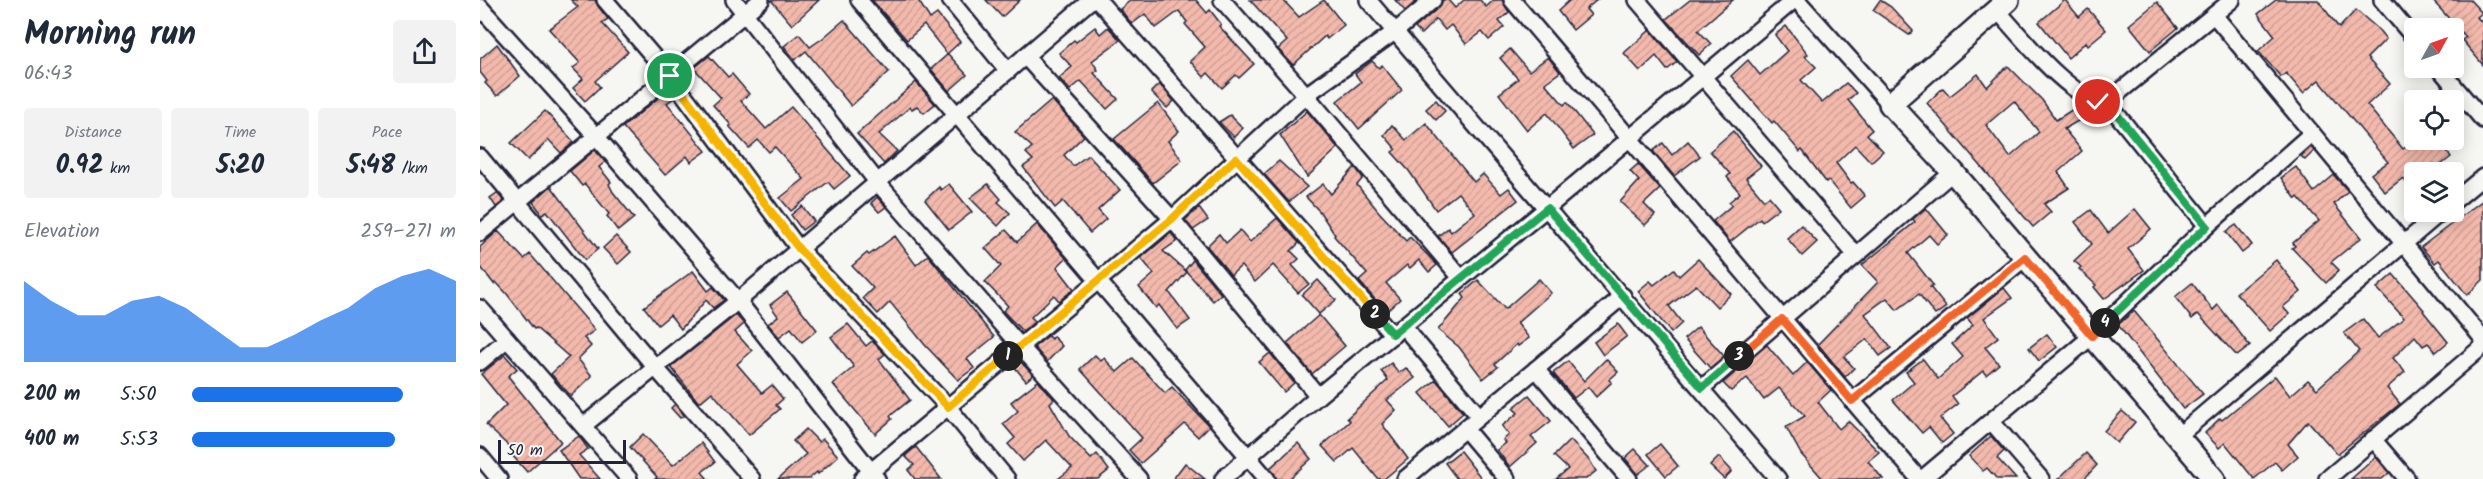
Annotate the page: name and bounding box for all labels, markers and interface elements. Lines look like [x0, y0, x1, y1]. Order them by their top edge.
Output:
text: Morning run [24, 9, 196, 62]
north arrow [2404, 18, 2464, 78]
map controls [2404, 18, 2464, 222]
button: share [393, 20, 456, 83]
pin [644, 50, 695, 101]
text: 06:43 [24, 58, 72, 90]
icon: arrive [653, 59, 686, 92]
pin [2072, 76, 2123, 127]
icon: check [2081, 85, 2114, 118]
button: locate [2404, 90, 2464, 150]
text: Distance [64, 120, 122, 145]
text: Time [224, 120, 256, 145]
text: Pace [372, 120, 402, 145]
text: 0.92 [56, 145, 104, 187]
text: 5:20 [216, 145, 264, 187]
text: 5:48 [346, 145, 395, 187]
text: km [104, 156, 130, 181]
text: /km [395, 156, 428, 181]
button: layers [2404, 162, 2464, 222]
text: Elevation [24, 216, 100, 248]
text: 259–271 m [361, 216, 456, 248]
pin: 2 [1360, 299, 1390, 329]
text: 2 [1370, 301, 1380, 326]
pin: 4 [2090, 308, 2120, 338]
text: 4 [2101, 310, 2109, 335]
pin: 1 [993, 341, 1023, 371]
pin: 3 [1724, 341, 1754, 371]
text: 1 [1006, 343, 1010, 368]
text: 3 [1735, 343, 1743, 368]
text: 200 m [24, 379, 80, 411]
text: 5:50 [120, 379, 156, 411]
text: 400 m [24, 424, 80, 456]
text: 5:53 [120, 424, 158, 456]
scale bar [498, 437, 626, 464]
text: 50 m [507, 438, 543, 463]

